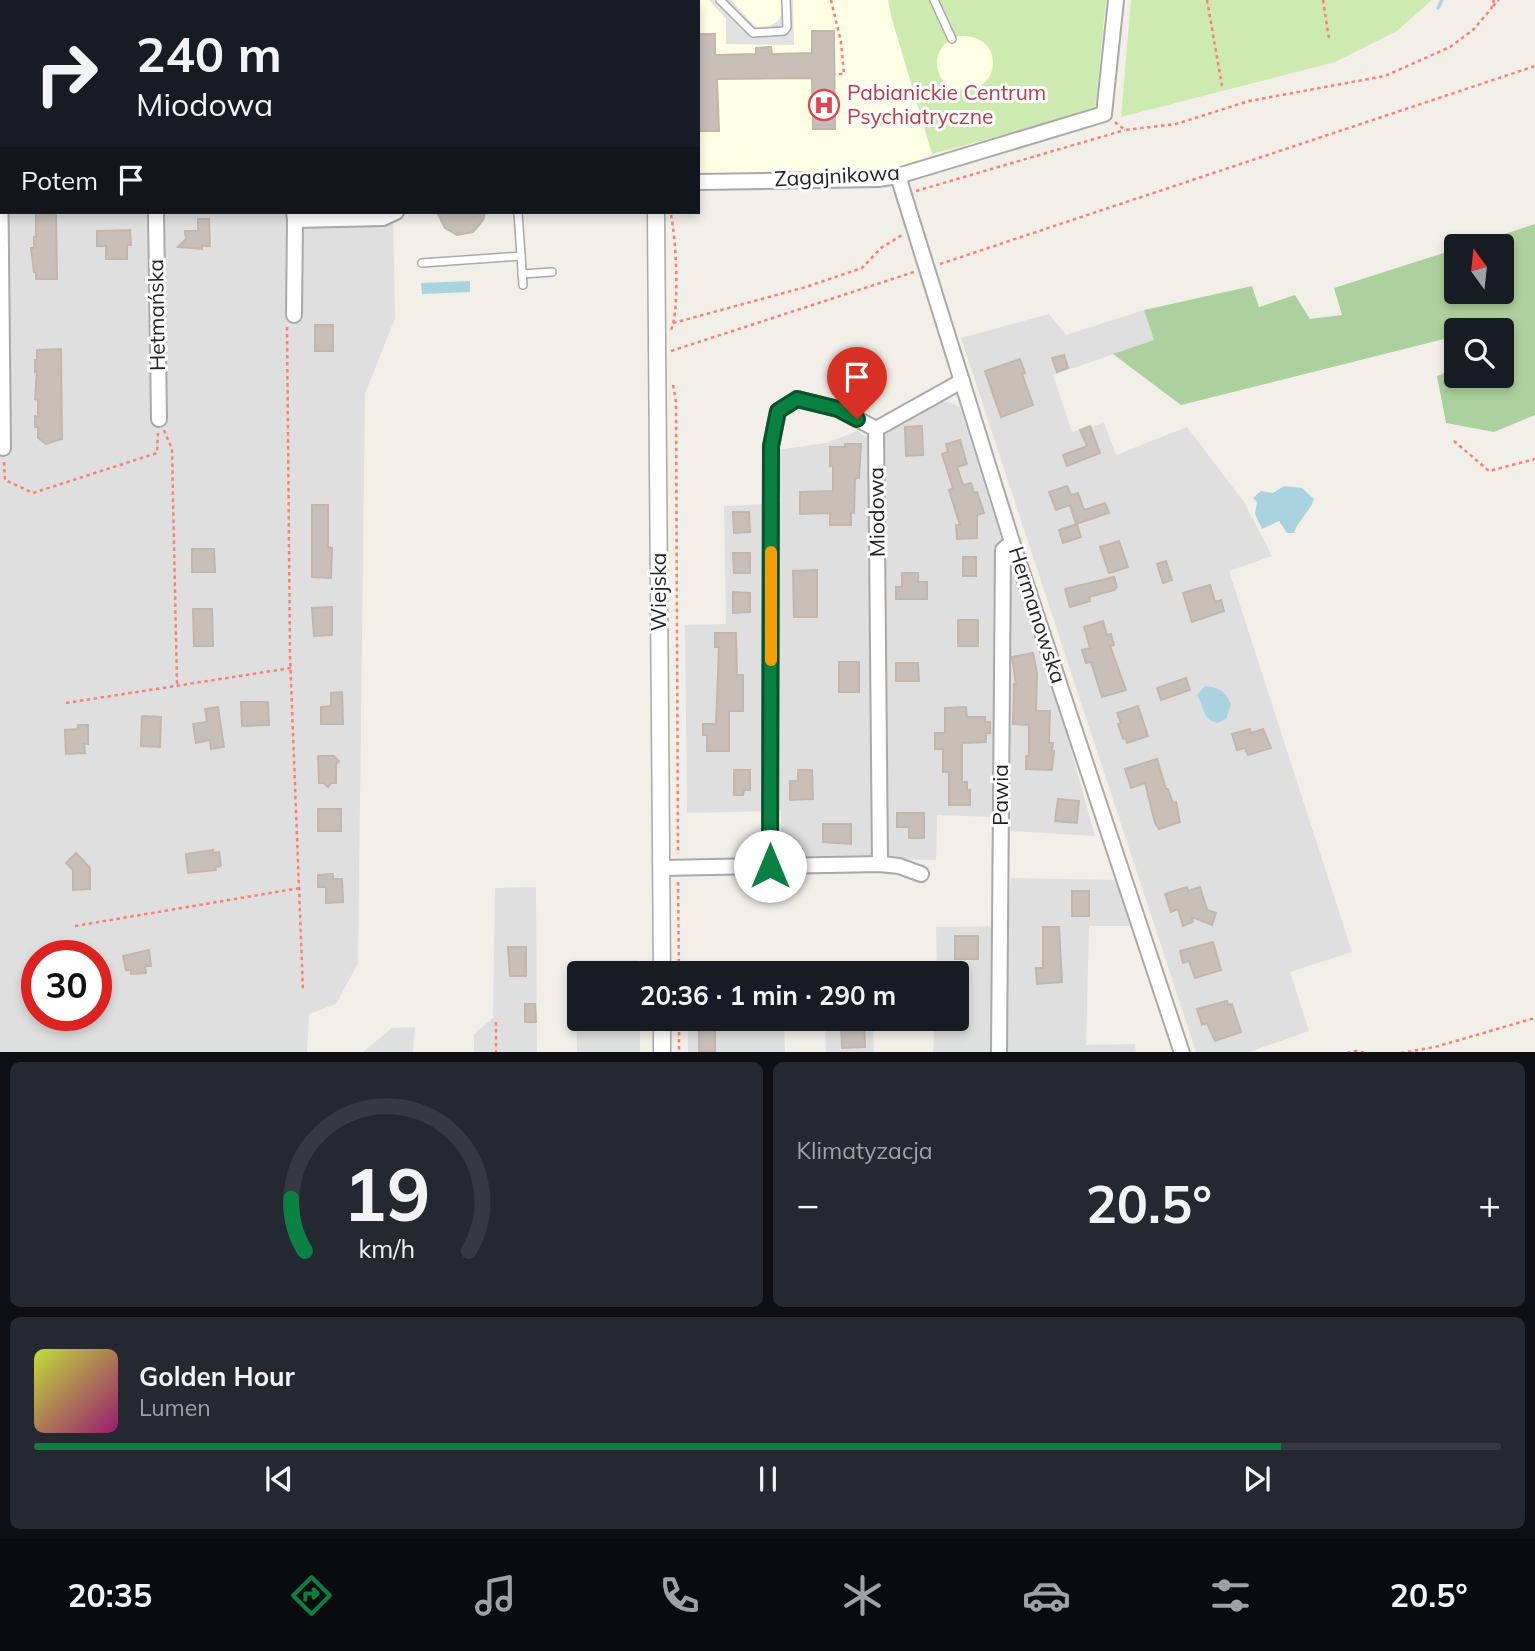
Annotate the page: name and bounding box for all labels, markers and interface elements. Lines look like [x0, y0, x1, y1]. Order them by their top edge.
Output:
text: 240 m [136, 23, 282, 84]
icon: right [21, 28, 112, 119]
place label: Pabianickie Centrum Psychiatryczne [847, 79, 1046, 129]
text: Miodowa [136, 84, 273, 124]
hospital icon: Pabianickie Centrum Psychiatryczne [807, 88, 841, 122]
street label: Zagajnikowa [774, 159, 900, 191]
icon: arrive [112, 161, 150, 199]
text: Potem [21, 164, 98, 197]
north arrow [1444, 234, 1514, 304]
map controls [1444, 234, 1514, 388]
street label: Hetmańska [142, 259, 170, 371]
button: search [1444, 318, 1514, 388]
pin [827, 347, 887, 419]
icon: arrive [838, 358, 876, 396]
street label: Miodowa [862, 467, 890, 557]
street label: Hermanowska [1004, 543, 1072, 686]
street label: Wiejska [645, 553, 671, 631]
street label: Pawia [987, 764, 1013, 826]
position arrow [733, 829, 807, 903]
speed limit sign: 30 [21, 940, 112, 1031]
text: 20:36 · 1 min · 290 m [640, 979, 896, 1012]
text: Klimatyzacja [797, 1136, 933, 1165]
text: 19 [343, 1148, 430, 1239]
text: 20.5° [1086, 1171, 1212, 1236]
text: − [797, 1180, 819, 1228]
text: + [1478, 1180, 1501, 1228]
text: km/h [358, 1232, 415, 1263]
text: Golden Hour [139, 1360, 295, 1393]
text: Lumen [139, 1393, 211, 1422]
icon: previous [260, 1460, 298, 1498]
icon: pause [749, 1460, 787, 1498]
icon: next [1238, 1460, 1276, 1498]
icon: directions [287, 1571, 336, 1620]
icon: music [471, 1571, 520, 1620]
icon: phone [655, 1571, 704, 1620]
icon: climate [838, 1571, 887, 1620]
icon: car [1022, 1571, 1071, 1620]
icon: filters [1206, 1571, 1255, 1620]
text: 20:35 [67, 1575, 152, 1615]
text: 20.5° [1390, 1575, 1468, 1615]

